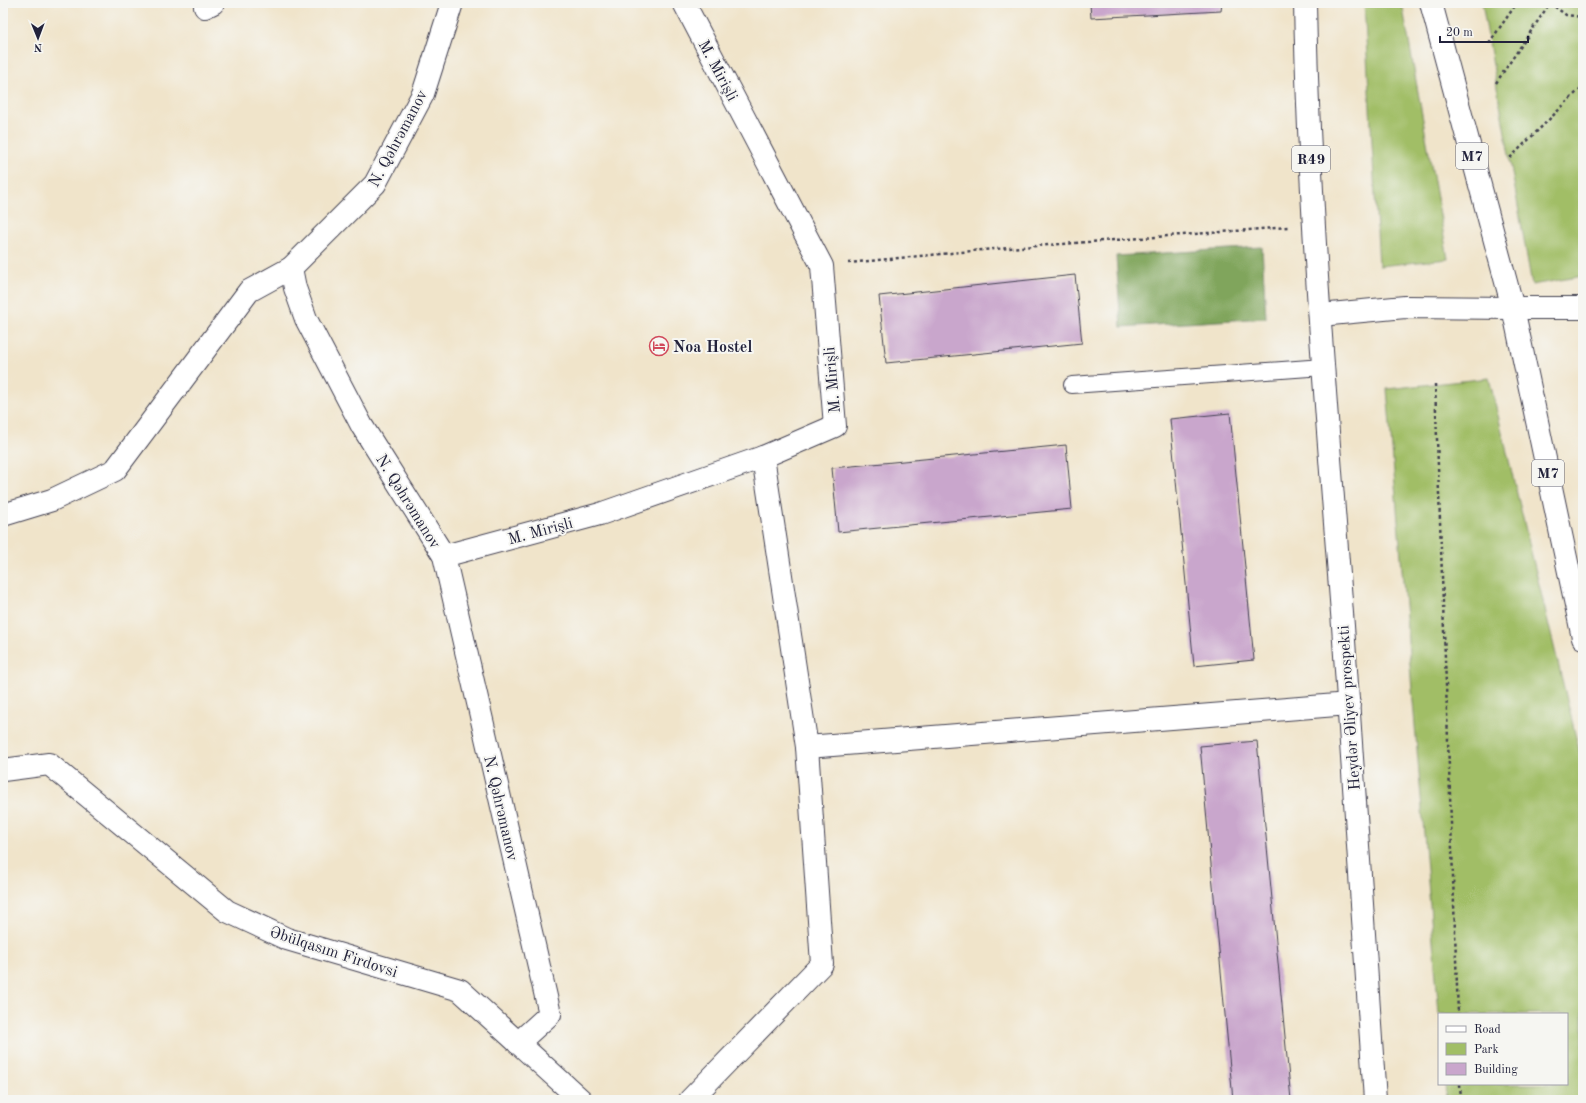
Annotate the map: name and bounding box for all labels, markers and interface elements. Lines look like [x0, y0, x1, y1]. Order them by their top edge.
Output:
north arrow [18, 18, 58, 58]
scale bar [1440, 18, 1528, 44]
text: 20 m [1446, 27, 1473, 39]
street label: M. Mirişli [695, 38, 740, 104]
text: N [33, 41, 42, 52]
street label: N. Qəhrəmanov [366, 87, 431, 190]
road number: M7 [1456, 143, 1488, 169]
road number: R49 [1292, 146, 1330, 172]
hotel icon: Noa Hostel [648, 335, 670, 357]
place label: Noa Hostel [673, 340, 752, 356]
street label: M. Mirişli [822, 346, 844, 414]
street label: N. Qəhrəmanov [372, 452, 443, 552]
road number: M7 [1532, 460, 1564, 486]
street label: M. Mirişli [506, 516, 575, 548]
street label: Heydər Əliyev prospekti [1336, 625, 1364, 791]
street label: N. Qəhrəmanov [480, 754, 520, 863]
street label: Əbülqasım Firdovsi [268, 925, 399, 981]
legend [1438, 1013, 1568, 1085]
text: Road [1474, 1024, 1501, 1036]
text: Park [1474, 1044, 1499, 1056]
text: Building [1474, 1064, 1518, 1076]

